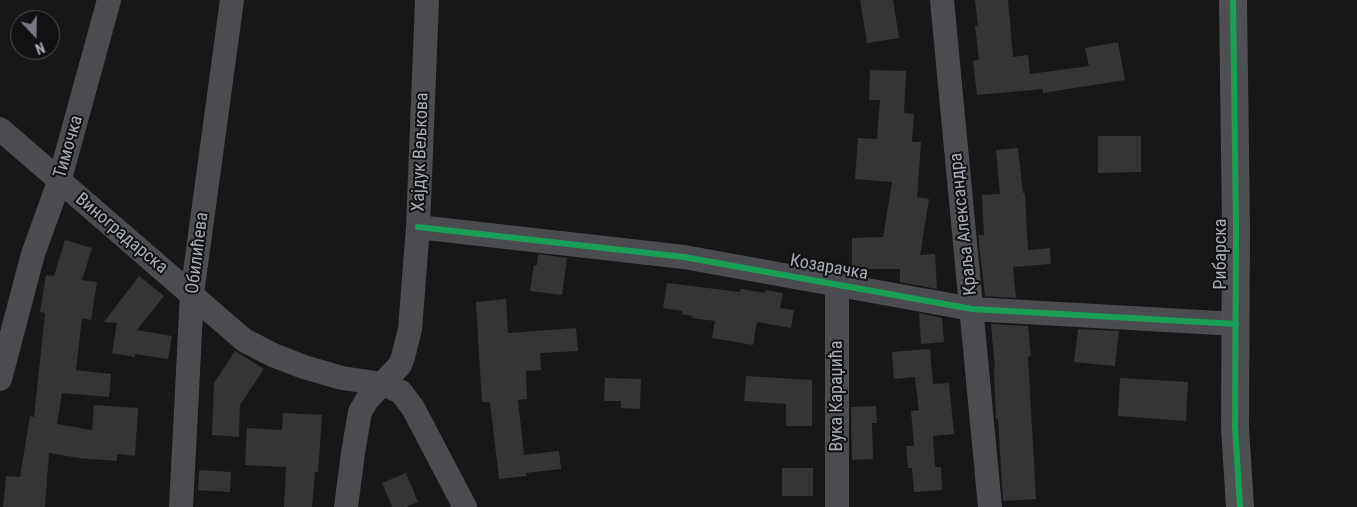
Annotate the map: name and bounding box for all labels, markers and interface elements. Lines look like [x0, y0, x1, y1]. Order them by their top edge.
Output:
north arrow [10, 10, 60, 60]
text: N [33, 39, 47, 57]
street label: Хајдук Вељкова [408, 92, 434, 212]
street label: Тимочка [50, 113, 88, 181]
street label: Краља Александра [946, 152, 982, 296]
street label: Виноградарска [70, 189, 172, 279]
street label: Обилићева [182, 211, 214, 295]
street label: Рибарска [1210, 219, 1232, 289]
street label: Козарачка [788, 251, 870, 285]
street label: Вука Караџића [826, 341, 848, 451]

